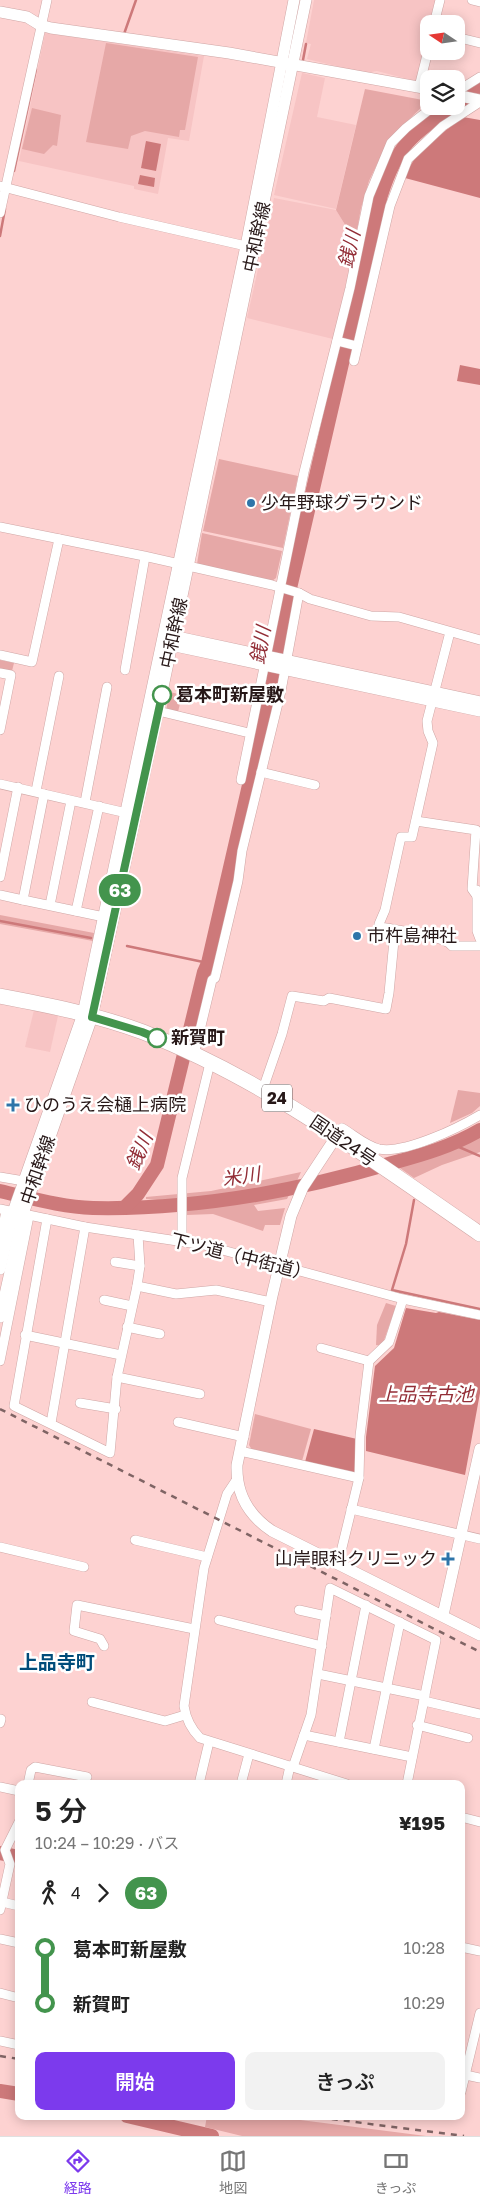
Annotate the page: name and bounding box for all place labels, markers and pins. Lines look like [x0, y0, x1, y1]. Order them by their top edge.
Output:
place label: 少年野球グラウンド [261, 491, 423, 513]
marker: 少年野球グラウンド [245, 497, 257, 509]
place label: 葛本町新屋敷 [176, 683, 284, 705]
marker: 葛本町新屋敷 [152, 685, 172, 705]
place label: 市杵島神社 [367, 924, 457, 946]
marker: 市杵島神社 [351, 930, 363, 942]
place label: 新賀町 [171, 1026, 225, 1048]
marker: 新賀町 [147, 1028, 167, 1048]
place label: ひのうえ会樋上病院 [24, 1093, 186, 1115]
marker: ひのうえ会樋上病院 [6, 1098, 20, 1112]
place label: 山岸眼科クリニック [275, 1547, 437, 1569]
marker: 山岸眼科クリニック [441, 1552, 455, 1566]

